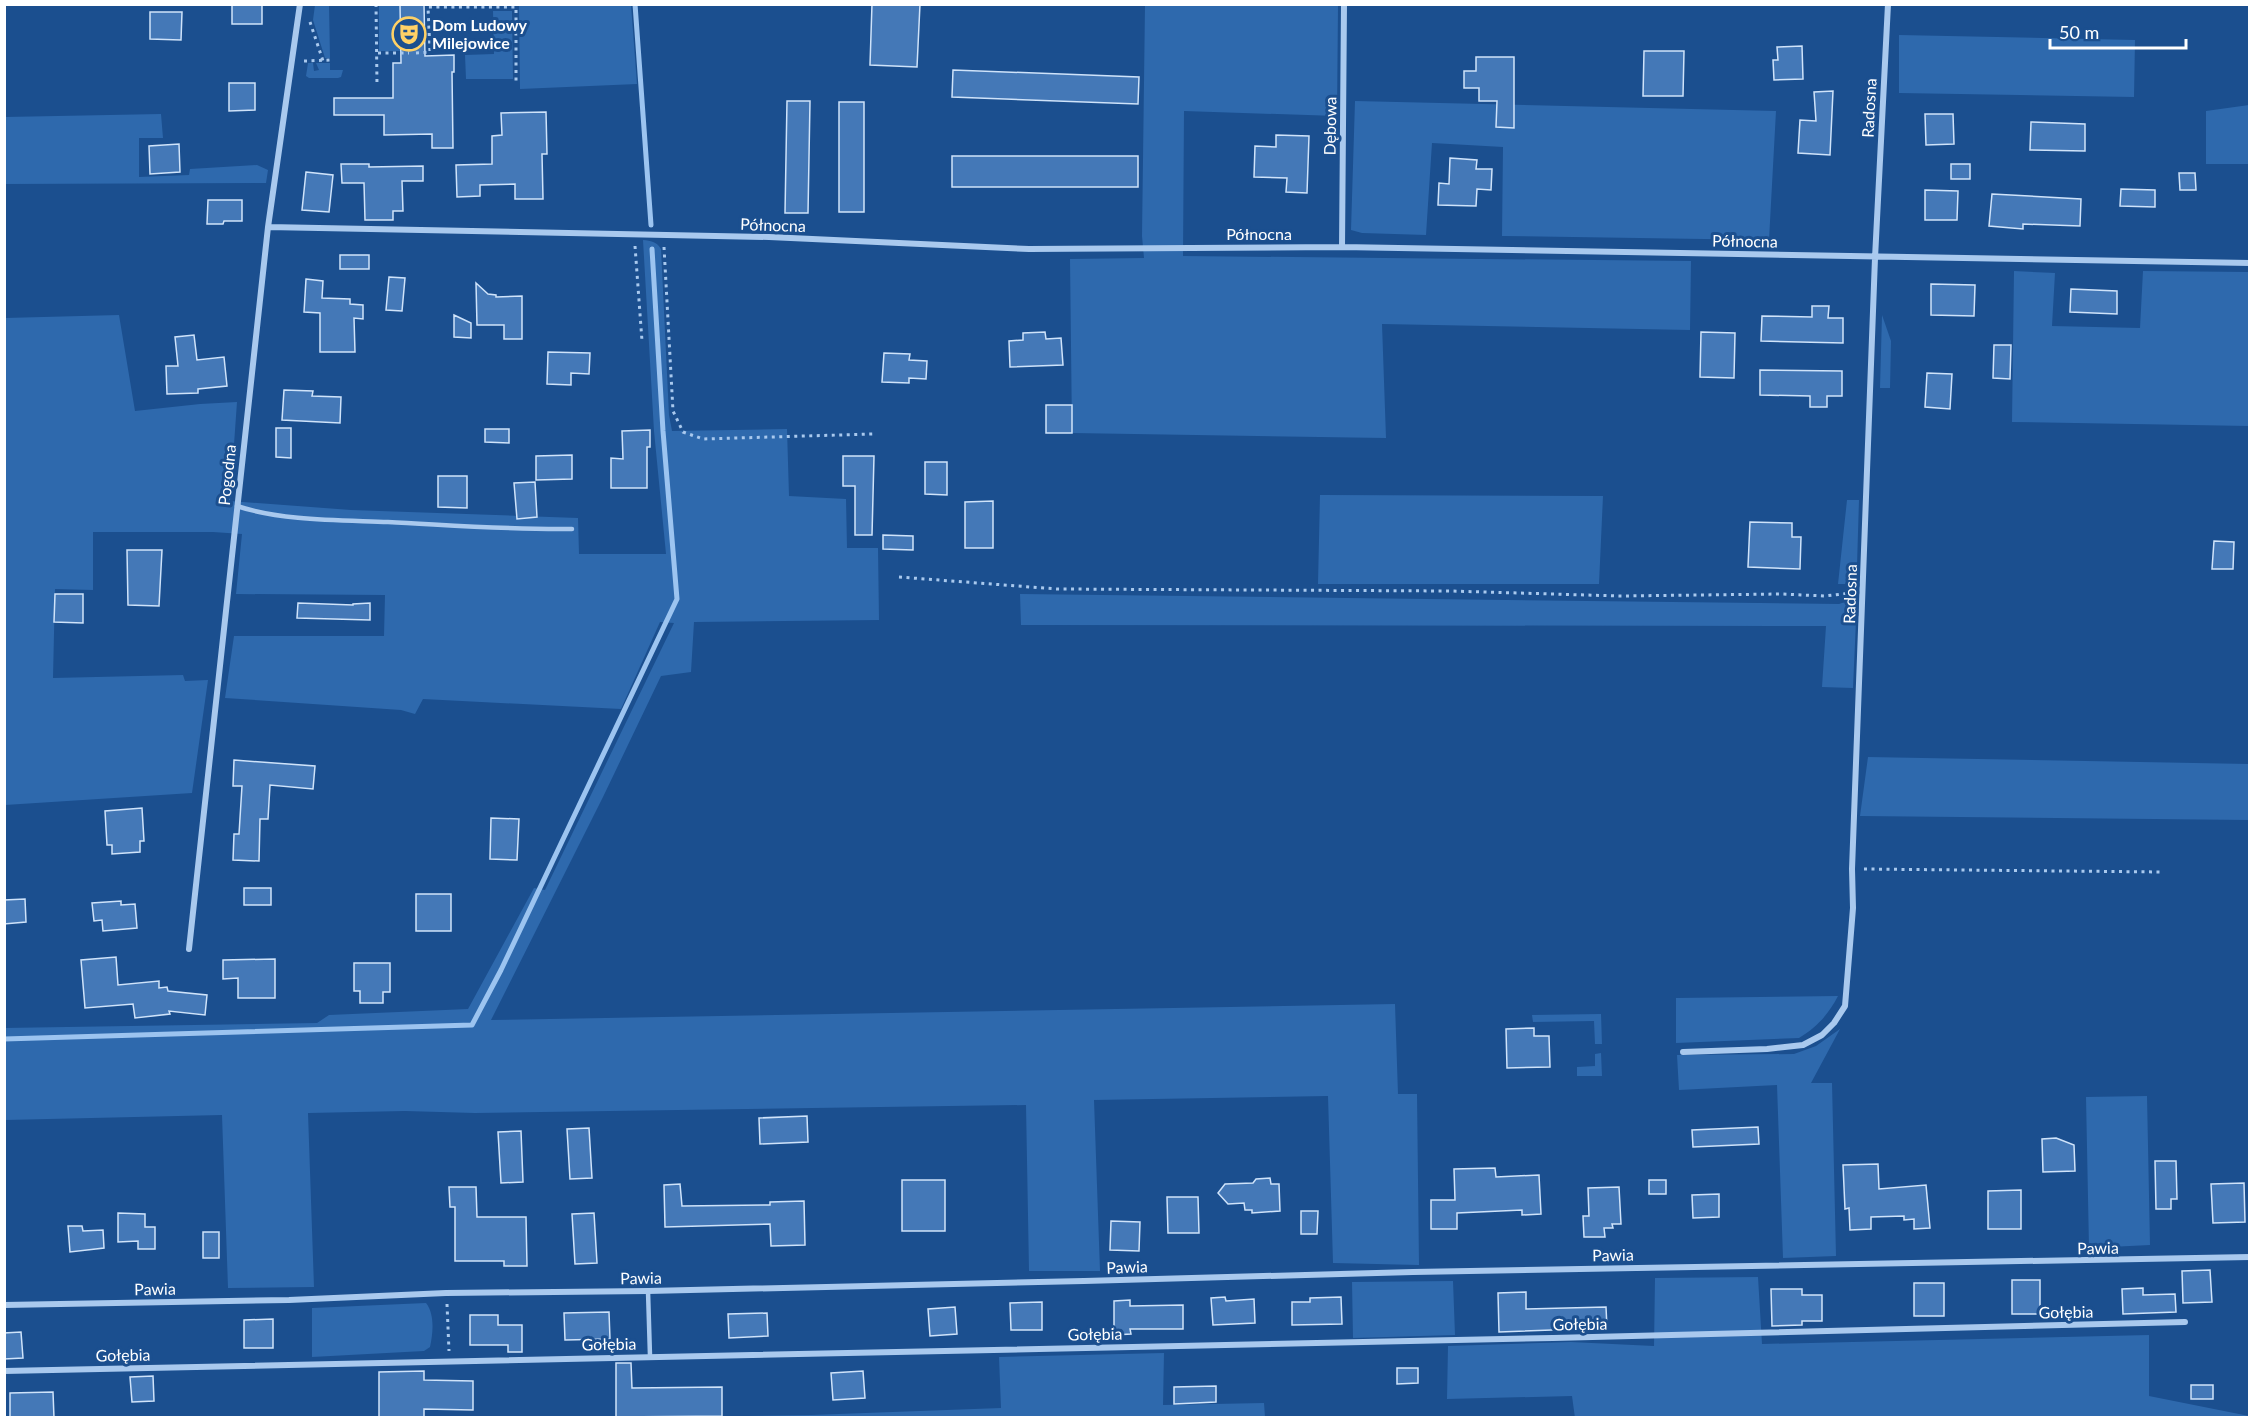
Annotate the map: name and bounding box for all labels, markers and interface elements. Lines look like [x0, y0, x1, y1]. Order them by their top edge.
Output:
scale bar [2050, 12, 2186, 50]
place label: Dom Ludowy Milejowice [432, 15, 528, 52]
theatre icon: Dom Ludowy Milejowice [391, 16, 427, 52]
text: 50 m [2059, 21, 2099, 43]
street label: Radosna [1857, 78, 1880, 138]
street label: Dębowa [1319, 96, 1340, 156]
street label: Północna [740, 214, 806, 235]
street label: Północna [1226, 224, 1292, 243]
street label: Północna [1712, 230, 1778, 251]
street label: Pogodna [214, 443, 239, 506]
street label: Radosna [1839, 564, 1860, 624]
street label: Pawia [2077, 1238, 2119, 1257]
street label: Pawia [1592, 1245, 1634, 1264]
street label: Pawia [1106, 1256, 1148, 1277]
street label: Pawia [620, 1268, 662, 1287]
street label: Pawia [134, 1279, 176, 1298]
street label: Gołębia [2038, 1302, 2094, 1321]
street label: Gołębia [1552, 1314, 1608, 1333]
street label: Gołębia [1067, 1324, 1123, 1343]
street label: Gołębia [581, 1334, 637, 1353]
street label: Gołębia [95, 1345, 151, 1364]

